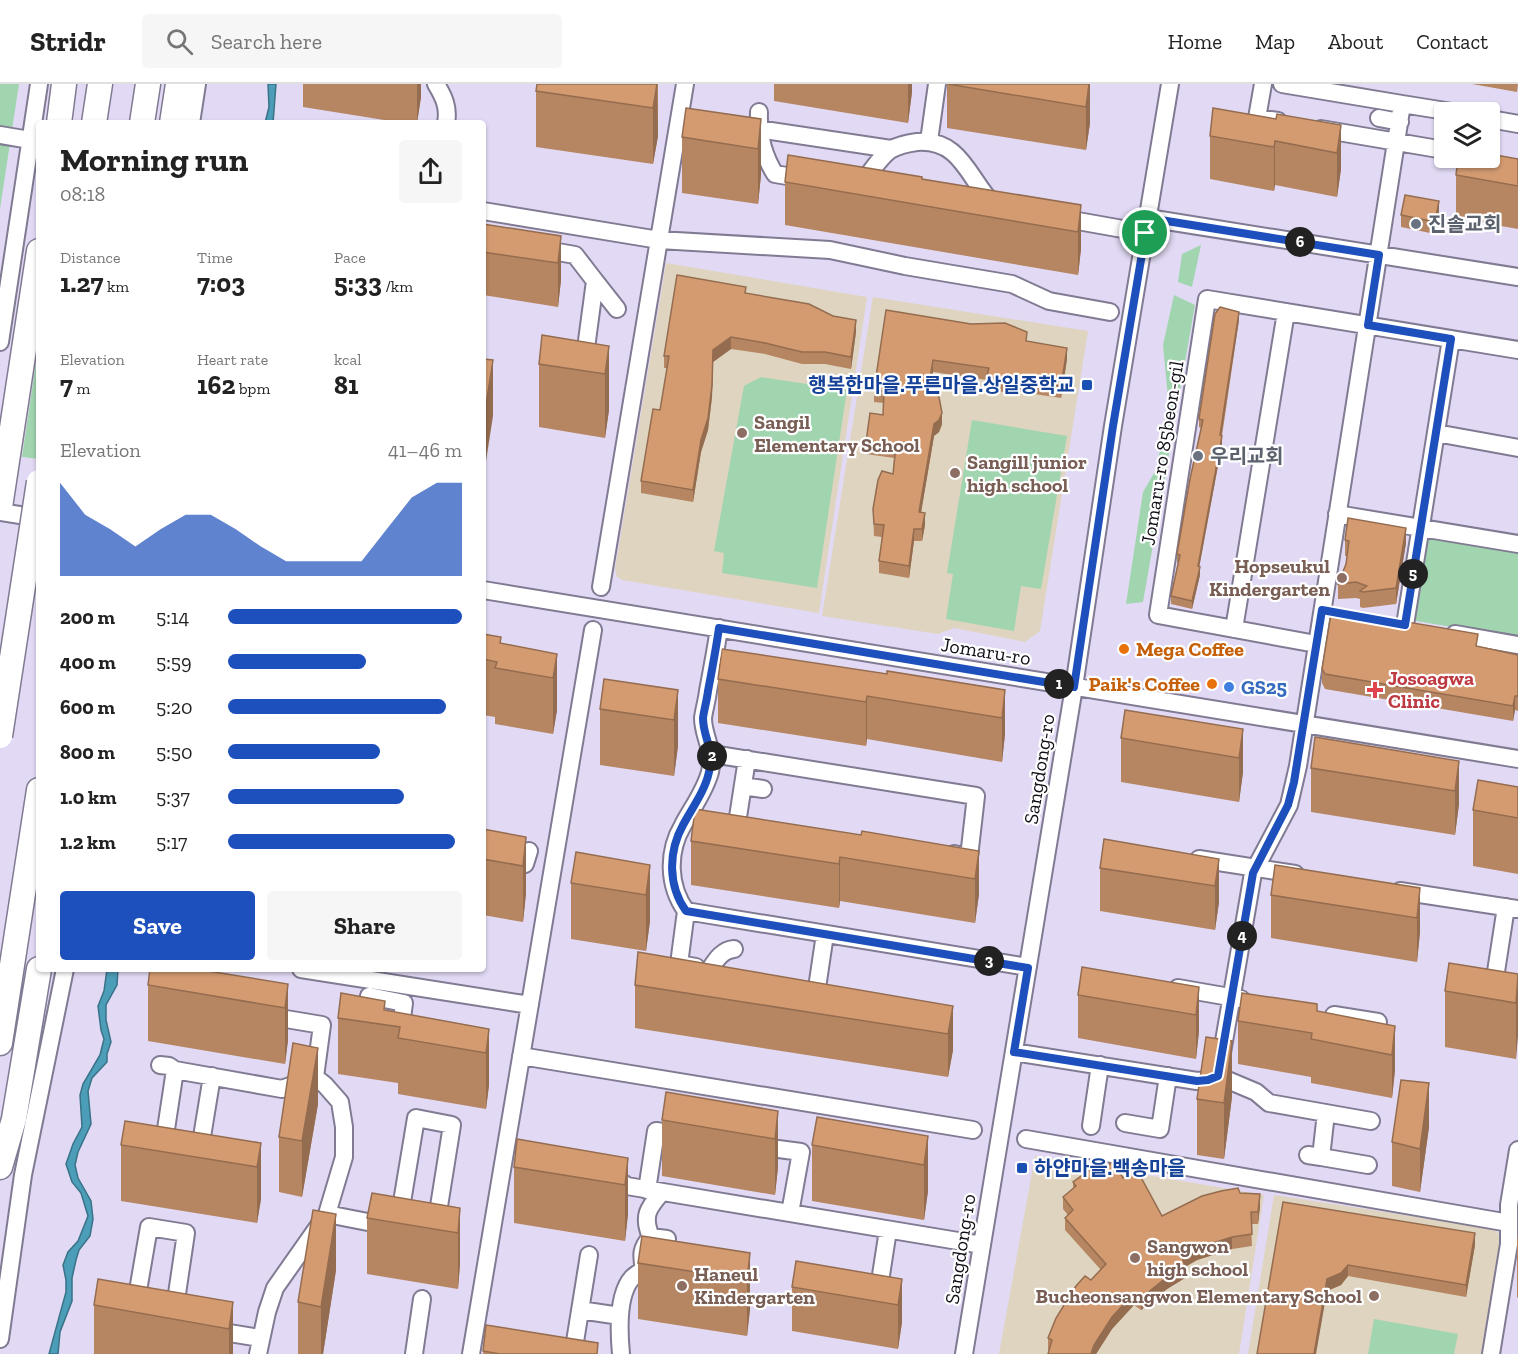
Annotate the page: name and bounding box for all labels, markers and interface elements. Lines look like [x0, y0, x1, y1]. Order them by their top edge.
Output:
search box [142, 14, 562, 68]
text: Stridr [30, 25, 106, 58]
icon: search [163, 25, 196, 58]
text: Search here [211, 28, 322, 55]
text: Home [1168, 29, 1222, 54]
text: Map [1255, 29, 1295, 54]
text: About [1328, 29, 1383, 54]
text: Contact [1416, 29, 1488, 54]
map controls [1434, 102, 1500, 168]
button: layers [1434, 102, 1500, 168]
text: Morning run [60, 140, 248, 179]
button: share [399, 140, 462, 203]
text: 08:18 [60, 182, 105, 206]
pin [1119, 207, 1170, 258]
place label: 진솔교회 [1428, 212, 1502, 236]
icon: arrive [1128, 216, 1161, 249]
marker: 진솔교회 [1409, 217, 1423, 231]
pin: 6 [1285, 227, 1315, 257]
text: 6 [1296, 232, 1304, 251]
text: Distance [60, 248, 121, 267]
text: Time [197, 248, 233, 267]
text: Pace [334, 248, 366, 267]
text: 1.27 [60, 267, 103, 299]
text: 7:03 [197, 267, 245, 299]
text: 5:33 [334, 267, 382, 299]
text: km [103, 277, 129, 296]
text: /km [382, 277, 413, 296]
text: Elevation [60, 350, 125, 369]
text: Heart rate [197, 350, 268, 369]
text: kcal [334, 350, 361, 369]
street label: Jomaru-ro 85beon-gil [1136, 359, 1188, 547]
text: 7 [60, 369, 73, 401]
text: 162 [197, 369, 235, 401]
text: 81 [334, 369, 359, 401]
place label: 행복한마을.푸른마을.상일중학교 [808, 373, 1075, 397]
marker: 행복한마을.푸른마을.상일중학교 [1080, 378, 1094, 392]
text: m [73, 379, 90, 398]
text: bpm [235, 379, 270, 398]
place label: Sangil Elementary School [754, 410, 920, 457]
marker: Sangil Elementary School [735, 426, 749, 440]
text: Elevation [60, 438, 141, 462]
text: 41–46 m [388, 438, 462, 462]
place label: 우리교회 [1210, 444, 1284, 468]
marker: 우리교회 [1191, 449, 1205, 463]
place label: Sangill junior high school [967, 450, 1087, 497]
marker: Sangill junior high school [948, 466, 962, 480]
place label: Hopseukul Kindergarten [1209, 554, 1330, 601]
pin: 5 [1398, 559, 1428, 589]
text: 5 [1409, 564, 1417, 583]
marker: Hopseukul Kindergarten [1335, 571, 1349, 585]
text: 200 m [60, 605, 115, 629]
text: 5:14 [156, 605, 189, 629]
street label: Jomaru-ro [939, 632, 1033, 670]
place label: Mega Coffee [1136, 637, 1244, 661]
marker: Mega Coffee [1117, 642, 1131, 656]
text: 400 m [60, 650, 116, 674]
text: 5:59 [156, 650, 192, 674]
place label: Josoagwa Clinic [1388, 666, 1474, 713]
pin: 1 [1044, 669, 1074, 699]
place label: Paik's Coffee [1088, 672, 1200, 696]
text: 1 [1056, 674, 1062, 693]
place label: GS25 [1241, 675, 1287, 699]
marker: Paik's Coffee [1205, 677, 1219, 691]
marker: GS25 [1222, 680, 1236, 694]
marker: Josoagwa Clinic [1366, 681, 1384, 699]
text: 600 m [60, 695, 115, 719]
text: 5:20 [156, 695, 193, 719]
street label: Sangdong-ro [1018, 712, 1060, 826]
text: 800 m [60, 740, 115, 764]
text: 5:50 [156, 740, 192, 764]
pin: 2 [697, 741, 727, 771]
text: 2 [708, 746, 716, 765]
text: 1.0 km [60, 785, 116, 809]
text: 5:37 [156, 785, 190, 809]
text: 1.2 km [60, 830, 116, 854]
text: 5:17 [156, 830, 188, 854]
button: Save [60, 891, 255, 960]
button: Share [267, 891, 462, 960]
pin: 4 [1227, 921, 1257, 951]
text: 4 [1237, 926, 1247, 945]
pin: 3 [974, 946, 1004, 976]
text: 3 [985, 951, 993, 970]
place label: 하얀마을.백송마을 [1034, 1156, 1186, 1180]
marker: 하얀마을.백송마을 [1015, 1161, 1029, 1175]
street label: Sangdong-ro [939, 1192, 981, 1306]
place label: Sangwon high school [1147, 1234, 1248, 1281]
marker: Sangwon high school [1128, 1251, 1142, 1265]
place label: Haneul Kindergarten [694, 1262, 815, 1309]
marker: Haneul Kindergarten [675, 1279, 689, 1293]
place label: Bucheonsangwon Elementary School [1036, 1284, 1362, 1308]
marker: Bucheonsangwon Elementary School [1367, 1289, 1381, 1303]

